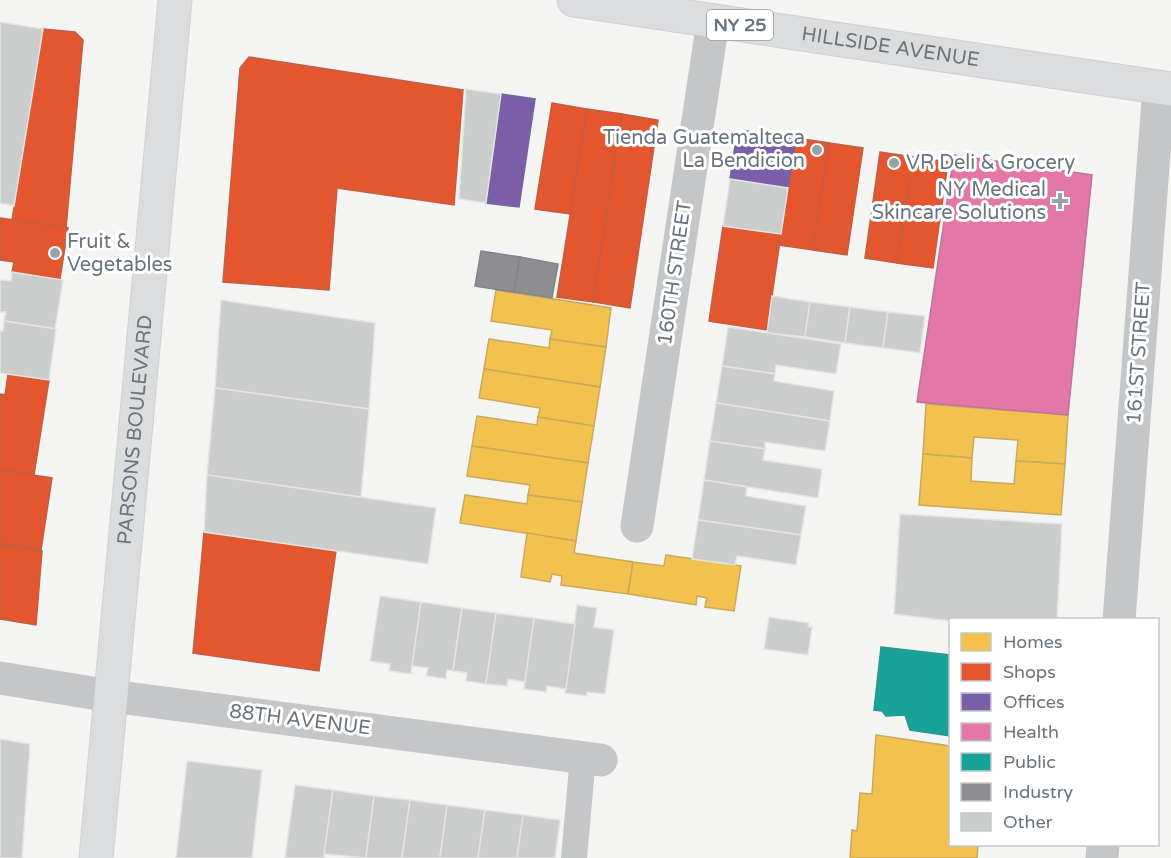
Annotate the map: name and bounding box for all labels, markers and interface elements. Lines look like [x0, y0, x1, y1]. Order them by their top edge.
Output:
road number: NY 25 [707, 10, 773, 40]
street label: HILLSIDE AVENUE [800, 22, 981, 72]
place label: Tienda Guatemalteca La Bendicion [603, 126, 805, 173]
marker: Tienda Guatemalteca La Bendicion [810, 143, 824, 157]
place label: VR Deli & Grocery [906, 151, 1075, 175]
marker: VR Deli & Grocery [887, 156, 901, 170]
place label: NY Medical Skincare Solutions [872, 178, 1046, 225]
marker: NY Medical Skincare Solutions [1051, 192, 1069, 210]
street label: 160TH STREET [653, 199, 697, 347]
place label: Fruit & Vegetables [67, 230, 172, 277]
marker: Fruit & Vegetables [48, 246, 62, 260]
street label: 161ST STREET [1122, 281, 1156, 425]
street label: PARSONS BOULEVARD [113, 314, 158, 546]
legend [949, 618, 1159, 846]
text: Homes [1003, 631, 1063, 653]
text: Shops [1003, 661, 1056, 683]
text: Offices [1003, 691, 1065, 713]
street label: 88TH AVENUE [228, 699, 372, 741]
text: Health [1003, 721, 1059, 743]
text: Public [1003, 751, 1056, 773]
text: Industry [1003, 781, 1074, 803]
text: Other [1003, 811, 1053, 833]

